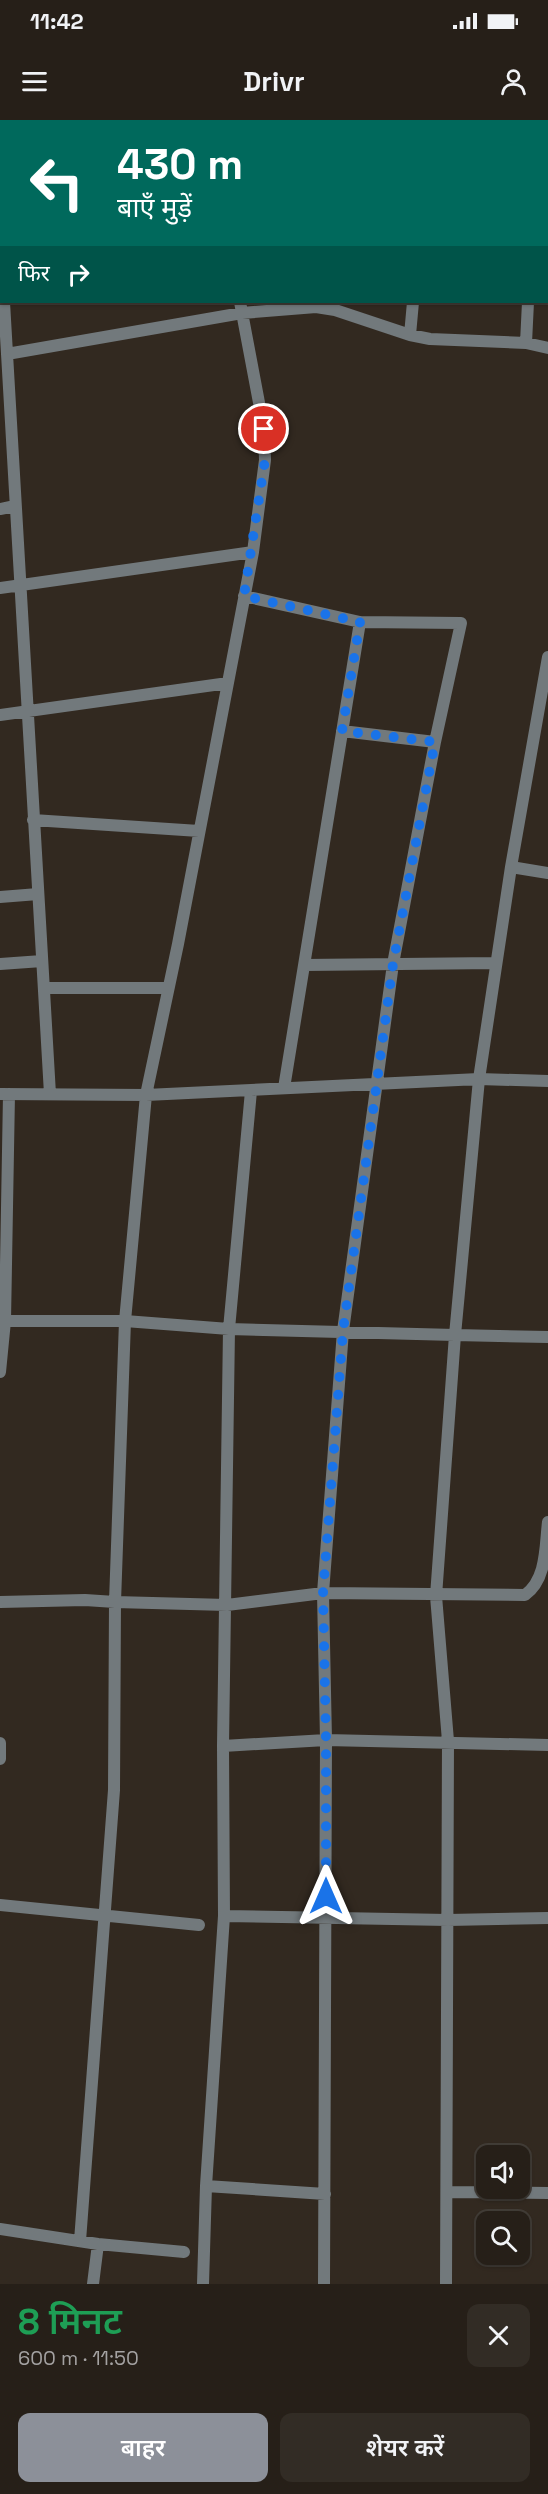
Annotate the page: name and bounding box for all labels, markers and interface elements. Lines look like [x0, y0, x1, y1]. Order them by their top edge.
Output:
text: 11:42 [30, 7, 84, 35]
text: Drivr [243, 64, 305, 99]
icon: menu [18, 65, 51, 98]
icon: person [497, 65, 530, 98]
text: 430 m [117, 138, 243, 191]
icon: left [18, 144, 96, 222]
text: बाएँ मुड़ें [117, 190, 192, 225]
icon: right [62, 258, 95, 291]
text: फिर [18, 259, 50, 287]
pin [238, 403, 289, 454]
icon: arrive [247, 412, 280, 445]
position arrow [294, 1864, 358, 1928]
map controls [476, 2145, 530, 2265]
button: sound [476, 2145, 530, 2199]
button: search [476, 2211, 530, 2265]
text: 8 मिनट [18, 2299, 122, 2345]
button: close [467, 2304, 530, 2367]
text: 600 m · 11:50 [18, 2345, 139, 2371]
button: बाहर [18, 2413, 268, 2482]
button: शेयर करें [280, 2413, 530, 2482]

